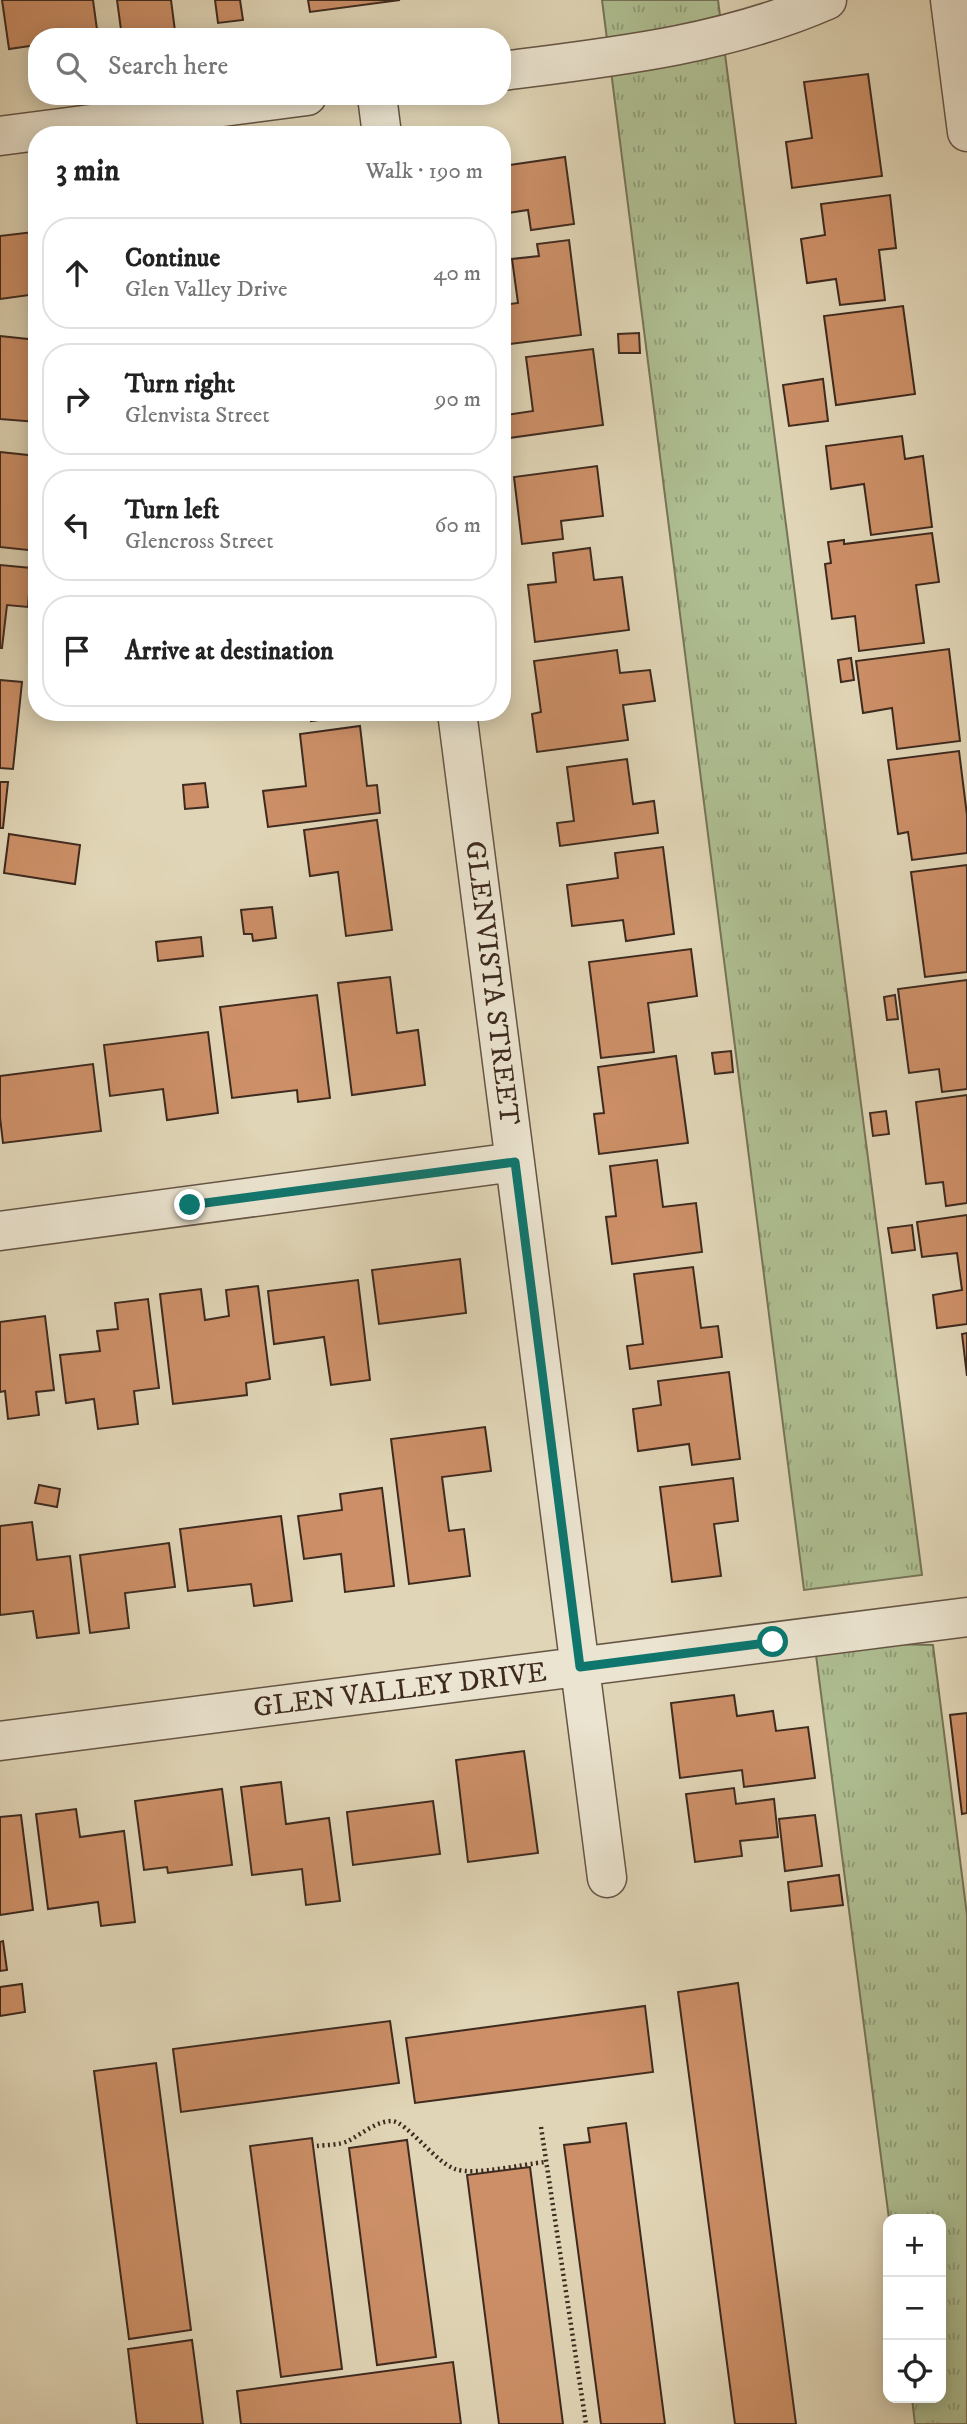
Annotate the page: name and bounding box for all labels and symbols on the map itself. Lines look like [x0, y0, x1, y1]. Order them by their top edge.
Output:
street label: GLENVISTA STREET [457, 839, 527, 1127]
route end [174, 1189, 205, 1220]
route start [757, 1626, 788, 1657]
street label: GLEN VALLEY DRIVE [251, 1655, 549, 1725]

